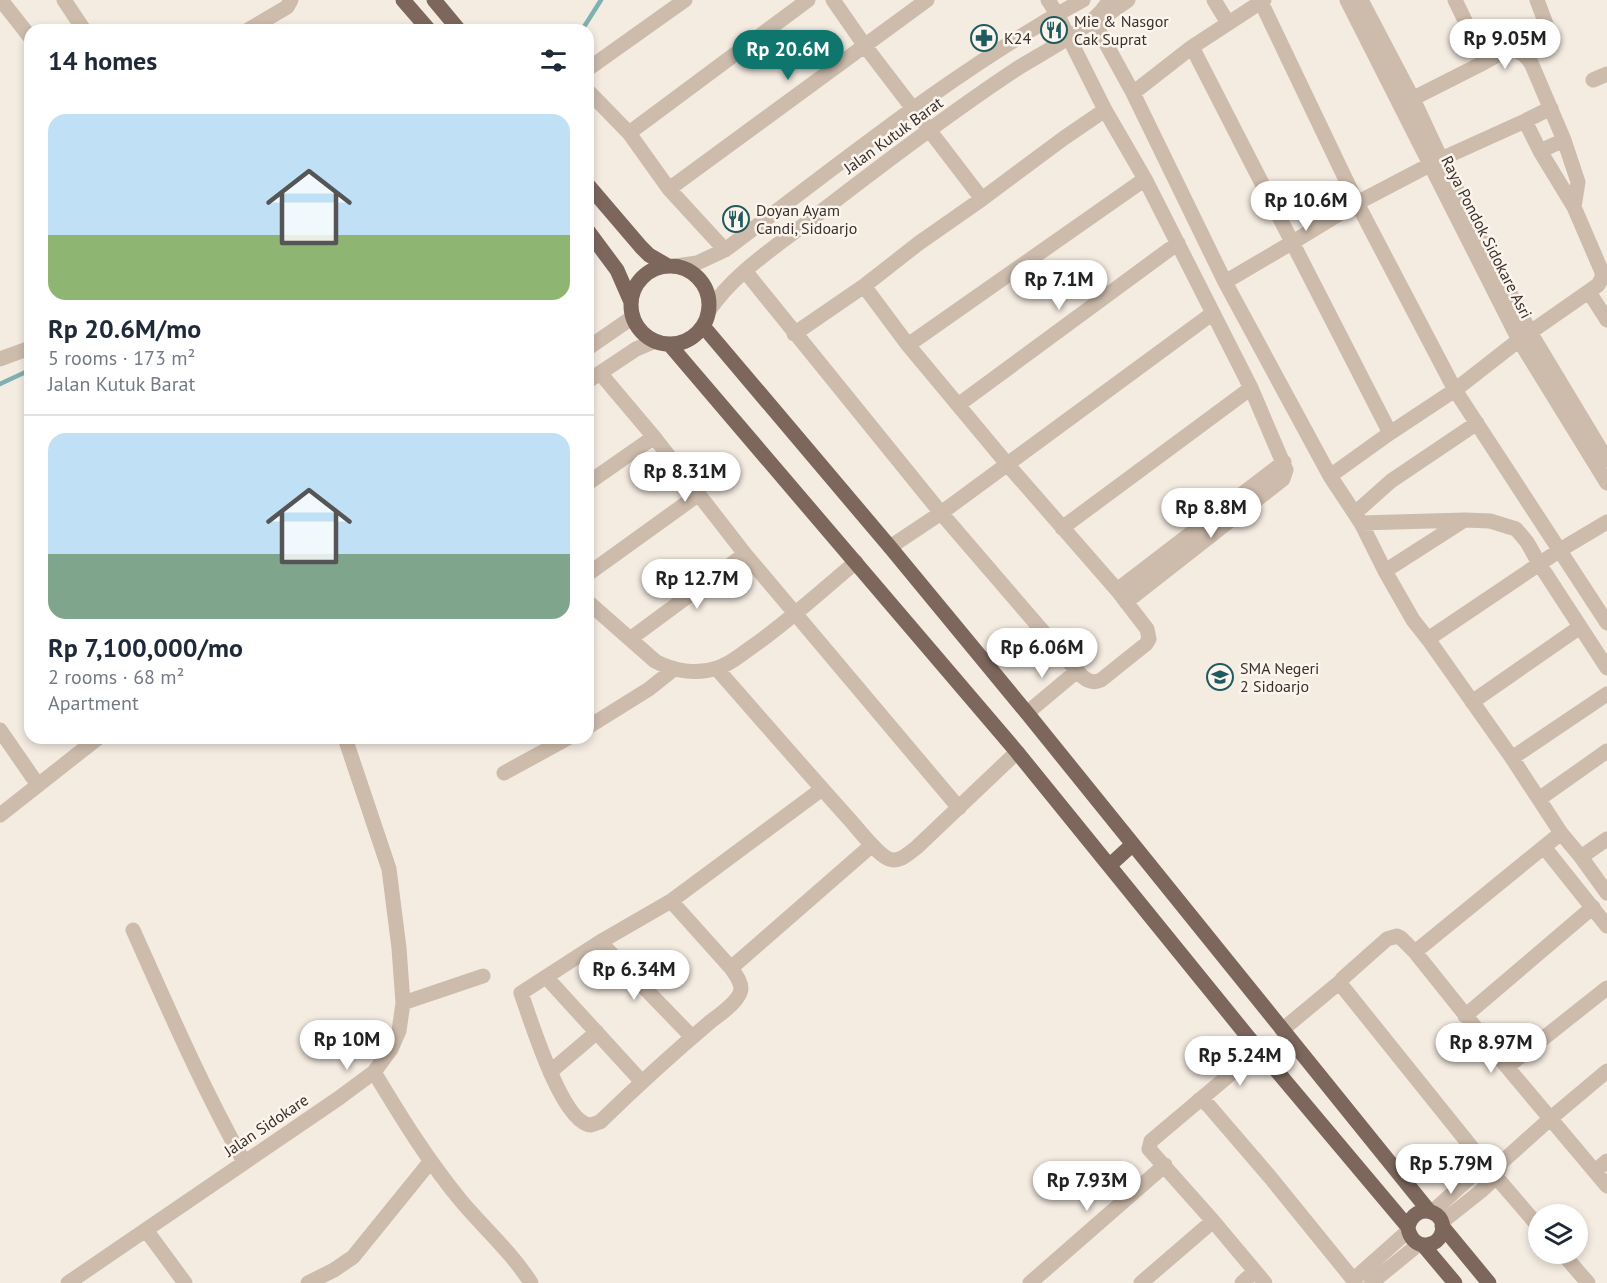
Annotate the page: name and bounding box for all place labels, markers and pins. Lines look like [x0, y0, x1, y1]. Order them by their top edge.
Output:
place label: Mie & Nasgor Cak Suprat [1074, 11, 1169, 49]
restaurant icon: Mie & Nasgor Cak Suprat [1039, 15, 1069, 45]
pin: Rp 9.05M [1443, 19, 1567, 70]
pharmacy icon: K24 [969, 23, 999, 53]
place label: K24 [1004, 28, 1031, 48]
pin: Rp 20.6M [726, 30, 850, 81]
pin: Rp 10.6M [1244, 181, 1368, 232]
place label: Doyan Ayam Candi, Sidoarjo [756, 200, 857, 238]
restaurant icon: Doyan Ayam Candi, Sidoarjo [721, 204, 751, 234]
pin: Rp 7.1M [1004, 260, 1114, 311]
pin: Rp 8.31M [623, 452, 747, 503]
pin: Rp 8.8M [1156, 488, 1266, 539]
pin: Rp 12.7M [635, 559, 759, 610]
pin: Rp 6.06M [980, 628, 1104, 679]
place label: SMA Negeri 2 Sidoarjo [1240, 658, 1319, 696]
school or university icon: SMA Negeri 2 Sidoarjo [1205, 662, 1235, 692]
pin: Rp 6.34M [572, 950, 696, 1001]
pin: Rp 10M [298, 1020, 396, 1071]
pin: Rp 8.97M [1429, 1023, 1553, 1074]
pin: Rp 5.24M [1178, 1036, 1302, 1087]
pin: Rp 5.79M [1389, 1144, 1513, 1195]
pin: Rp 7.93M [1025, 1161, 1149, 1212]

